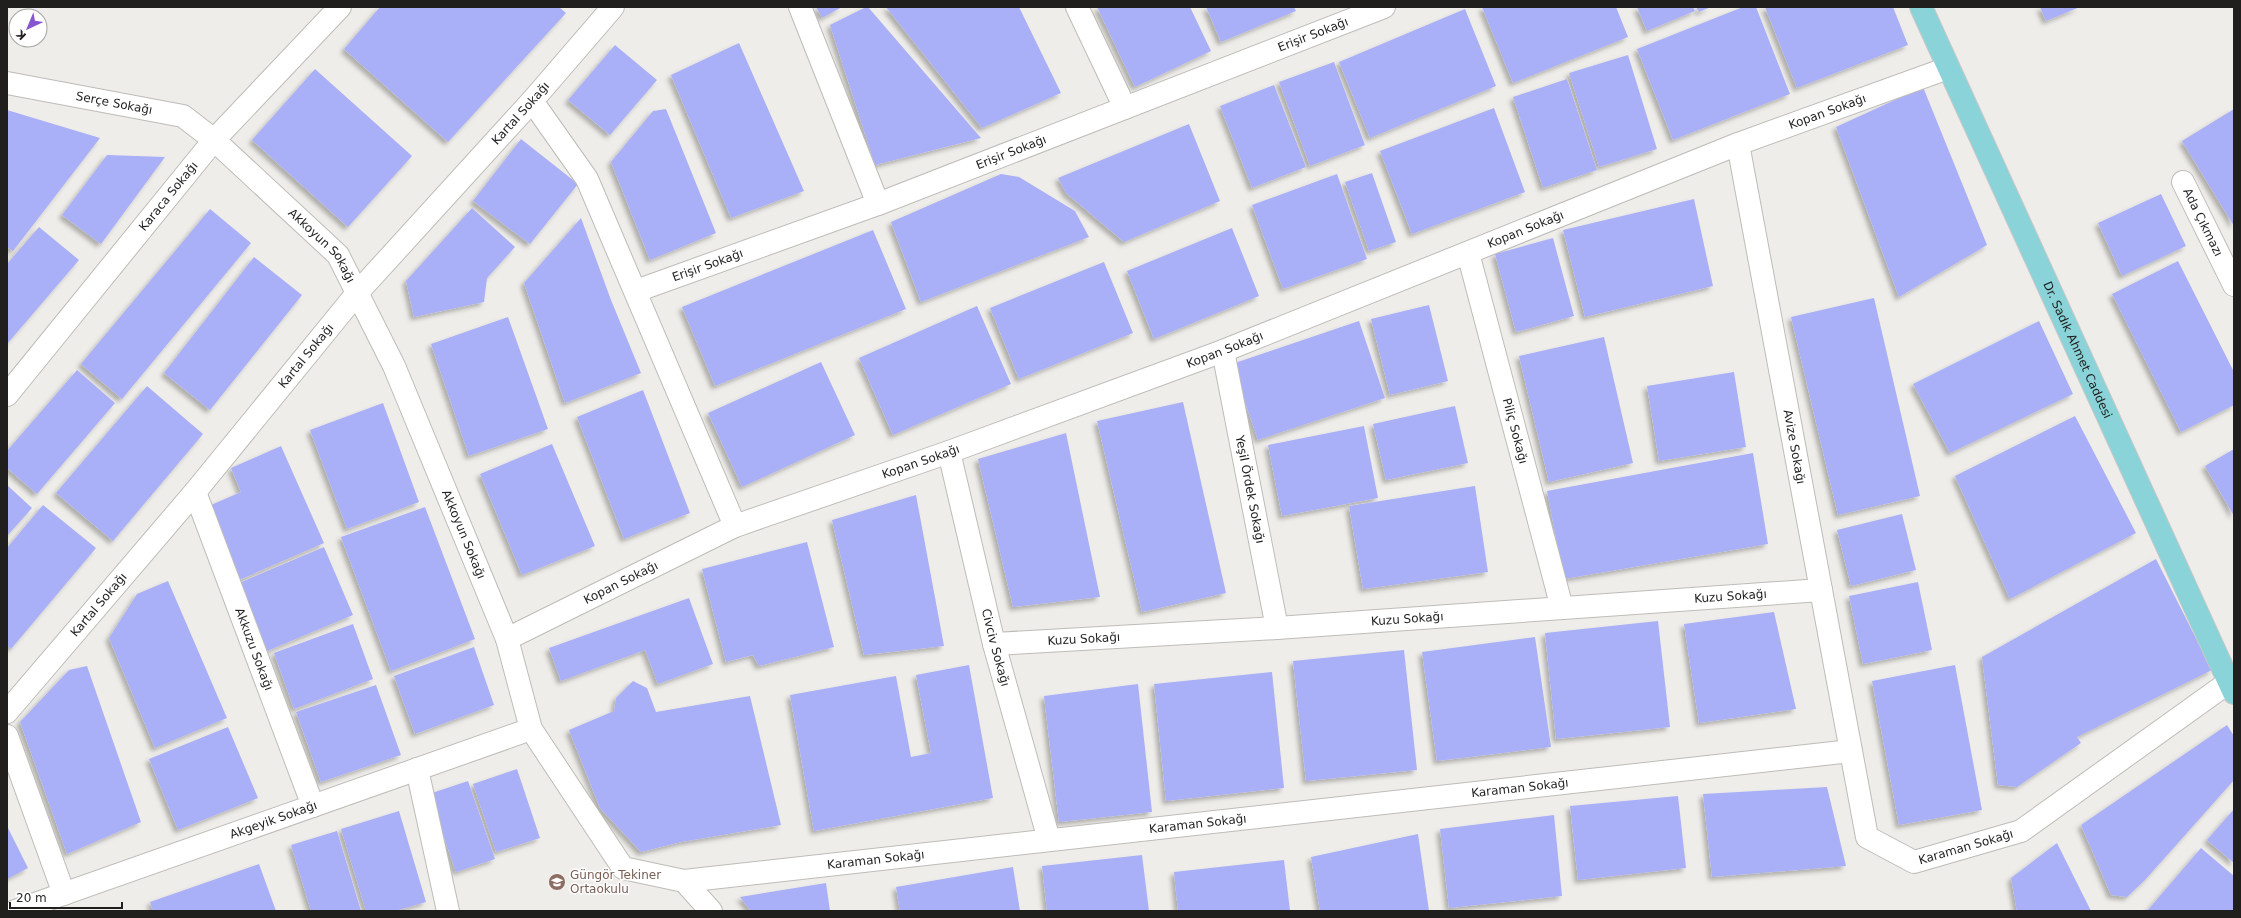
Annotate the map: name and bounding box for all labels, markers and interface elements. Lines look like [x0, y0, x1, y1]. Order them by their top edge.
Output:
north arrow [8, 8, 48, 48]
street label: Erişir Sokağı [1276, 15, 1350, 55]
text: K [13, 27, 29, 42]
street label: Kartal Sokağı [489, 79, 552, 147]
street label: Serçe Sokağı [75, 89, 154, 117]
street label: Kopan Sokağı [1787, 91, 1868, 132]
street label: Erişir Sokağı [974, 132, 1048, 172]
street label: Karaca Sokağı [136, 159, 201, 234]
street label: Ada Çıkmazı [2180, 186, 2226, 259]
street label: Akkoyun Sokağı [286, 206, 358, 285]
street label: Kopan Sokağı [1485, 208, 1566, 251]
street label: Erişir Sokağı [670, 246, 745, 284]
street label: Dr. Sadık Ahmet Caddesi [2040, 279, 2115, 421]
street label: Kartal Sokağı [275, 321, 336, 391]
street label: Kopan Sokağı [1184, 329, 1265, 371]
street label: Piliç Sokağı [1500, 396, 1531, 465]
street label: Avize Sokağı [1781, 408, 1808, 485]
street label: Yeşil Ördek Sokağı [1232, 433, 1267, 545]
street label: Kopan Sokağı [880, 442, 961, 482]
street label: Akkoyun Sokağı [439, 488, 488, 581]
street label: Kopan Sokağı [581, 558, 660, 607]
street label: Kartal Sokağı [68, 570, 130, 639]
street label: Kuzu Sokağı [1694, 587, 1767, 606]
street label: Akkuzu Sokağı [232, 606, 276, 693]
street label: Civciv Sokağı [979, 607, 1013, 688]
street label: Kuzu Sokağı [1370, 609, 1444, 628]
street label: Kuzu Sokağı [1047, 630, 1121, 648]
street label: Karaman Sokağı [1470, 776, 1569, 800]
street label: Akgeyik Sokağı [228, 798, 319, 842]
street label: Karaman Sokağı [1148, 811, 1247, 836]
street label: Karaman Sokağı [1917, 827, 2015, 867]
street label: Karaman Sokağı [826, 847, 925, 872]
place label: Güngör Tekiner Ortaokulu [570, 868, 661, 896]
school or university icon: Güngör Tekiner Ortaokulu [547, 872, 567, 892]
scale bar [10, 884, 122, 910]
text: 20 m [16, 891, 47, 905]

